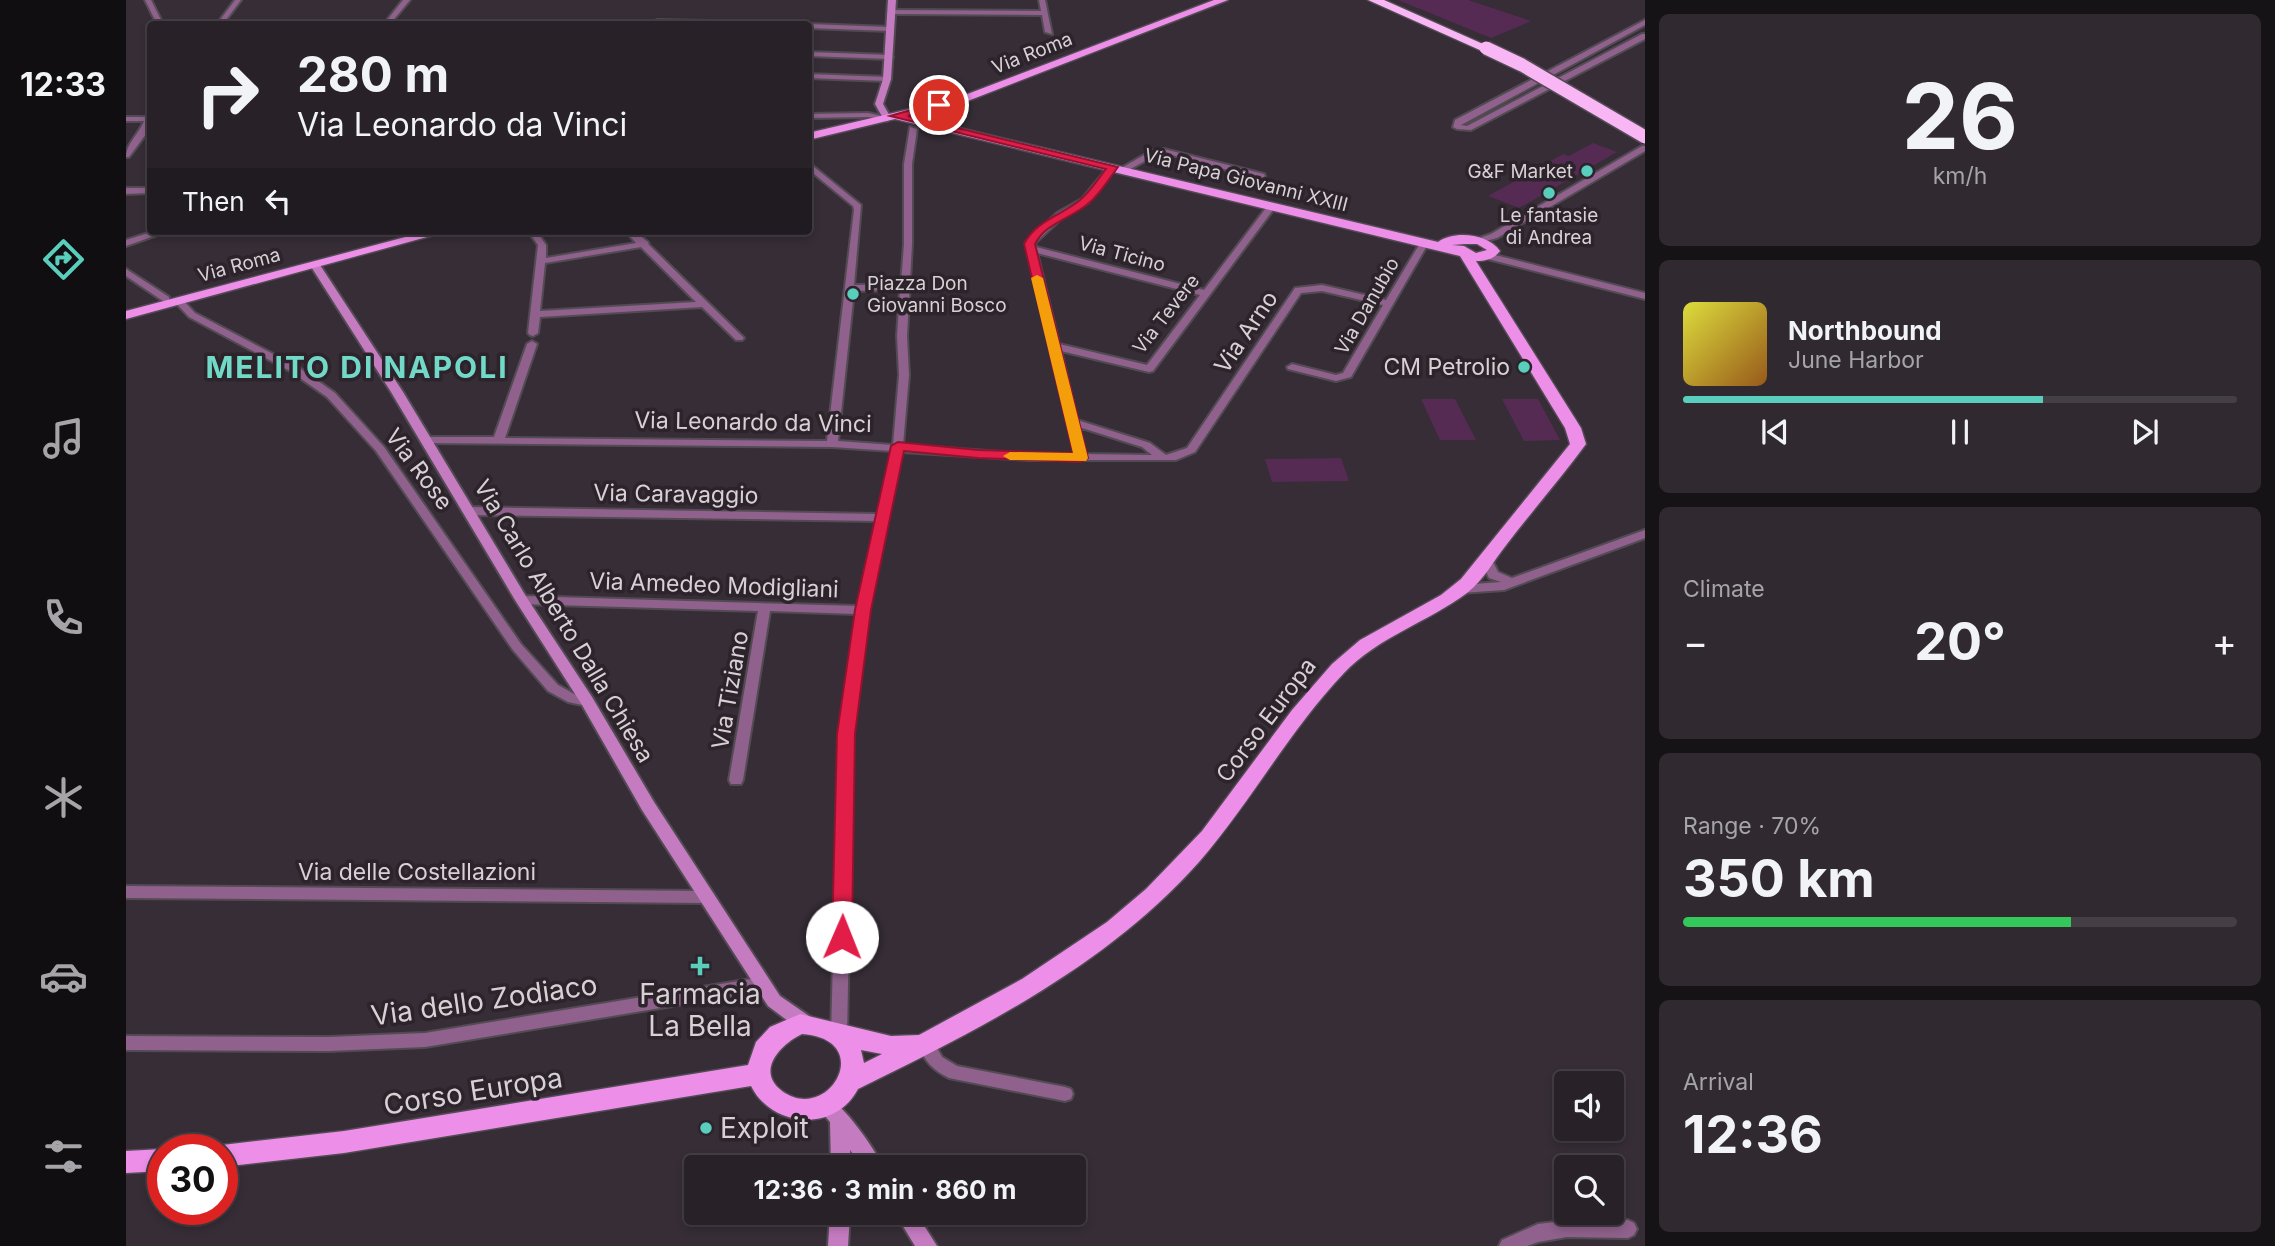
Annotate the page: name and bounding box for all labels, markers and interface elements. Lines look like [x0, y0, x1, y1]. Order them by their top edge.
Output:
street label: Via Roma [988, 27, 1076, 79]
text: 280 m [297, 45, 449, 104]
icon: right [182, 49, 273, 140]
text: 26 [1902, 61, 2018, 171]
text: 12:33 [20, 65, 106, 104]
pin [909, 75, 969, 135]
icon: arrive [920, 86, 958, 124]
text: Via Leonardo da Vinci [297, 105, 627, 144]
street label: Via Papa Giovanni XXIII [1142, 144, 1350, 216]
place label: G&F Market [1467, 160, 1573, 183]
text: km/h [1933, 162, 1987, 190]
marker: G&F Market [1579, 163, 1595, 179]
icon: left [259, 182, 297, 220]
marker: Le fantasie di Andrea [1541, 185, 1557, 201]
text: Then [182, 186, 245, 217]
place label: Le fantasie di Andrea [1500, 204, 1598, 249]
street label: Via Ticino [1076, 231, 1168, 277]
icon: directions [39, 235, 88, 284]
street label: Via Roma [195, 243, 283, 287]
street label: Via Danubio [1330, 253, 1404, 359]
street label: Via Tevere [1128, 270, 1204, 358]
place label: Piazza Don Giovanni Bosco [867, 272, 1007, 317]
marker: Piazza Don Giovanni Bosco [845, 286, 861, 302]
street label: Via Arno [1208, 286, 1284, 378]
text: Northbound [1788, 315, 1942, 346]
text: June Harbor [1788, 346, 1924, 374]
district label: MELITO DI NAPOLI [205, 349, 509, 385]
place label: CM Petrolio [1383, 353, 1510, 381]
marker: CM Petrolio [1516, 359, 1532, 375]
street label: Via Leonardo da Vinci [634, 406, 872, 438]
icon: previous [1756, 413, 1794, 451]
icon: pause [1941, 413, 1979, 451]
icon: next [2126, 413, 2164, 451]
icon: music [39, 414, 88, 463]
street label: Via Rose [379, 423, 459, 515]
street label: Via Carlo Alberto Dalla Chiesa [468, 474, 660, 768]
street label: Via Caravaggio [593, 479, 759, 509]
street label: Via Amedeo Modigliani [589, 567, 839, 603]
text: Climate [1683, 575, 1765, 603]
icon: phone [39, 593, 88, 642]
text: 20° [1914, 610, 2006, 673]
text: − [1683, 619, 1708, 665]
text: + [2212, 619, 2237, 665]
street label: Via Tiziano [706, 629, 754, 751]
street label: Corso Europa [1210, 652, 1322, 788]
icon: climate [39, 773, 88, 822]
text: Range · 70% [1683, 812, 1821, 840]
text: 350 km [1683, 847, 1875, 910]
street label: Via delle Costellazioni [298, 858, 536, 886]
position arrow [805, 900, 879, 974]
icon: car [39, 952, 88, 1001]
marker: Farmacia La Bella [692, 958, 708, 974]
street label: Via dello Zodiaco [369, 967, 599, 1033]
place label: Farmacia La Bella [639, 977, 761, 1043]
street label: Corso Europa [381, 1060, 565, 1122]
text: Arrival [1683, 1068, 1754, 1096]
map controls [1554, 1071, 1624, 1225]
button: sound [1554, 1071, 1624, 1141]
text: 12:36 [1683, 1103, 1823, 1166]
place label: Exploit [720, 1111, 809, 1145]
marker: Exploit [698, 1120, 714, 1136]
icon: filters [39, 1132, 88, 1181]
speed limit sign: 30 [147, 1134, 238, 1225]
button: search [1554, 1155, 1624, 1225]
text: 12:36 · 3 min · 860 m [753, 1174, 1017, 1205]

